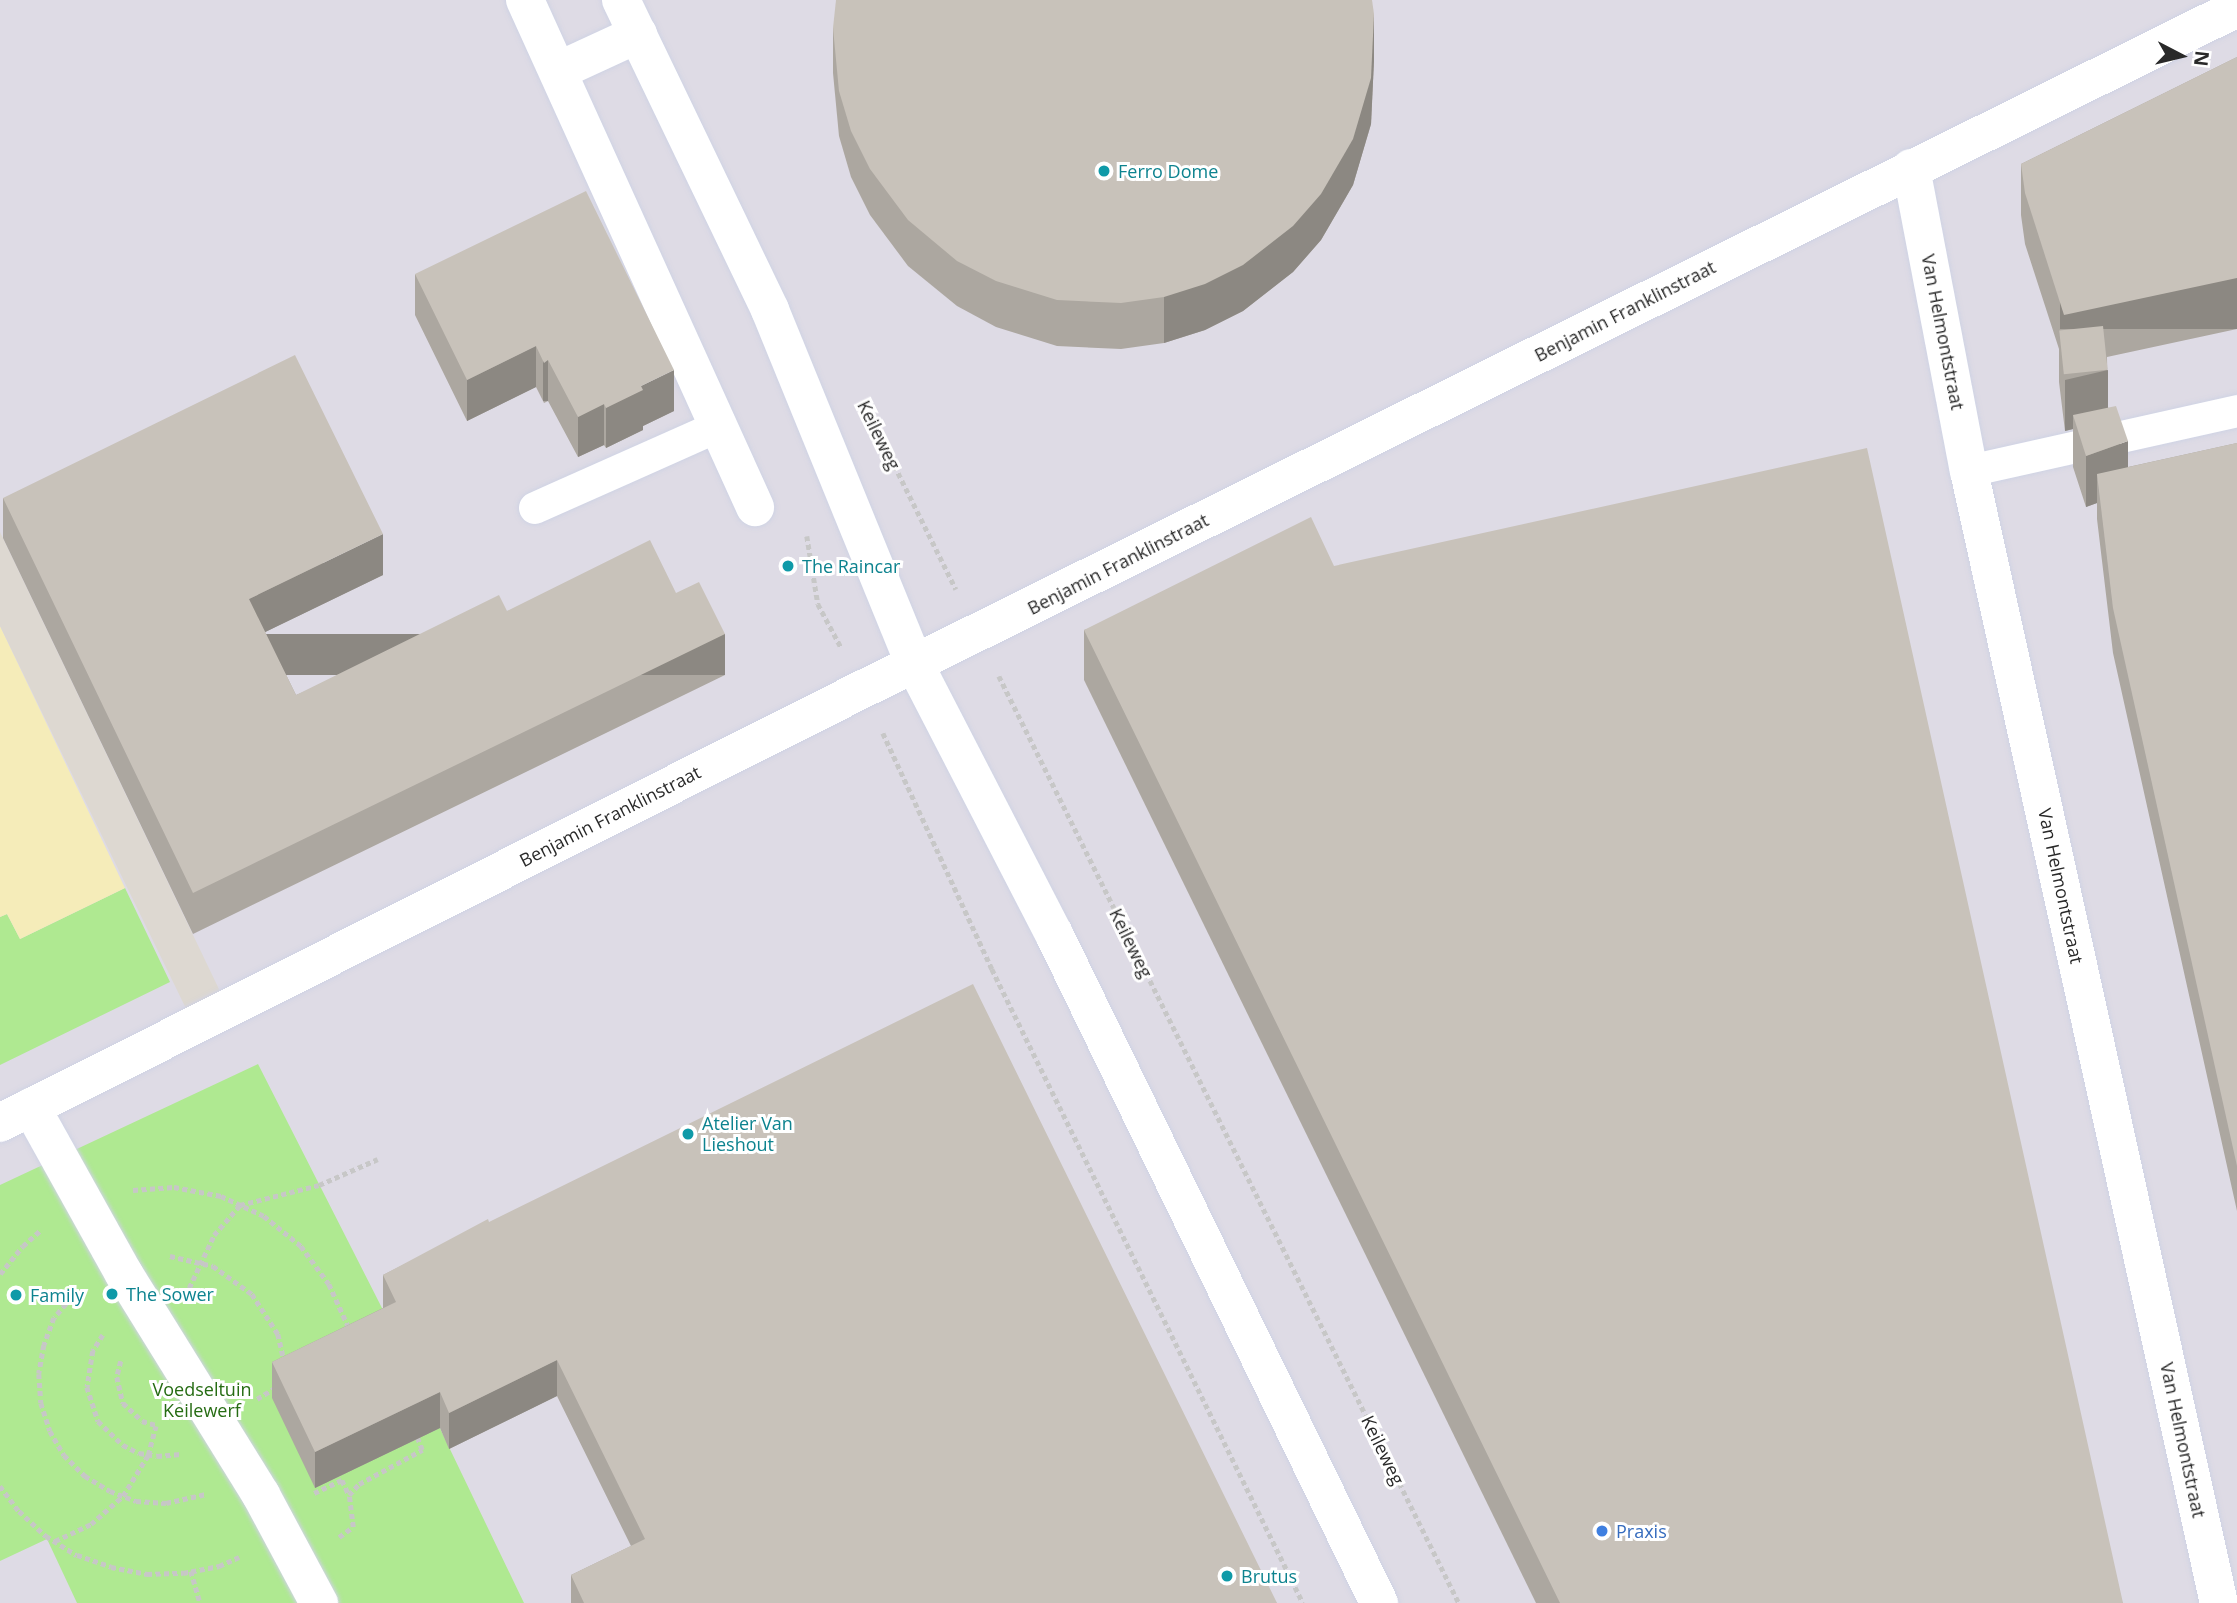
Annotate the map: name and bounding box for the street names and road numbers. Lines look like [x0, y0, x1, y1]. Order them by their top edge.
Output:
street label: Van Helmontstraat [1917, 252, 1969, 412]
street label: Benjamin Franklinstraat [1531, 256, 1719, 366]
street label: Keileweg [853, 397, 905, 473]
street label: Benjamin Franklinstraat [1024, 509, 1212, 619]
street label: Benjamin Franklinstraat [516, 761, 704, 871]
street label: Van Helmontstraat [2034, 806, 2088, 966]
street label: Keileweg [1105, 905, 1157, 981]
street label: Van Helmontstraat [2156, 1360, 2210, 1520]
street label: Keileweg [1357, 1412, 1409, 1488]

